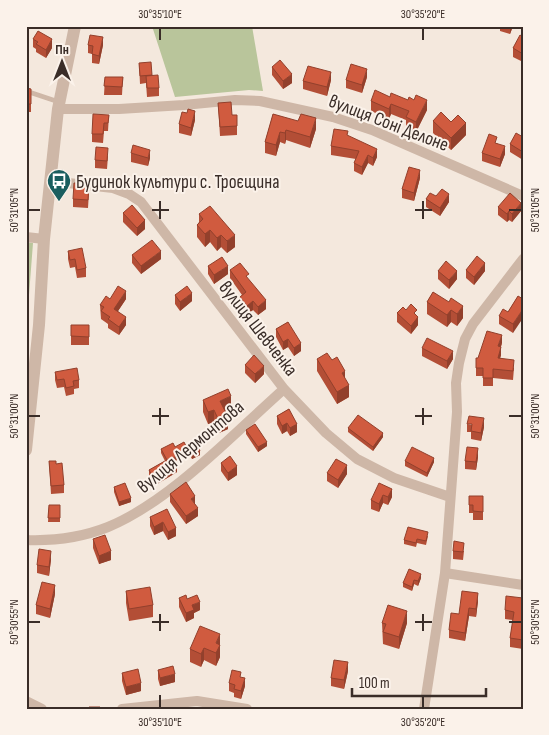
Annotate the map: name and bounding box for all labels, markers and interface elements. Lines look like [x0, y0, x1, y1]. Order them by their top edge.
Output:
text: 30°35'10"E [138, 7, 182, 22]
text: 30°35'20"E [401, 7, 445, 22]
north arrow [38, 38, 88, 88]
text: Пн [55, 41, 69, 58]
street label: вулиця Соні Делоне [325, 90, 452, 157]
bus stop icon: Будинок культури с. Троєщина [46, 168, 72, 202]
place label: Будинок культури с. Троєщина [76, 171, 279, 194]
text: 50°31'05"N [7, 188, 22, 232]
text: 50°31'05"N [528, 188, 543, 232]
street label: вулиця Шевченка [214, 277, 302, 381]
text: 50°31'00"N [7, 394, 22, 438]
text: 50°31'00"N [528, 394, 543, 438]
street label: вулиця Лермонтова [133, 396, 249, 498]
text: 50°30'55"N [7, 599, 22, 645]
text: 50°30'55"N [528, 599, 543, 645]
scale bar [352, 665, 485, 697]
text: 100 m [359, 674, 390, 693]
text: 30°35'10"E [138, 715, 182, 730]
text: 30°35'20"E [401, 715, 445, 730]

